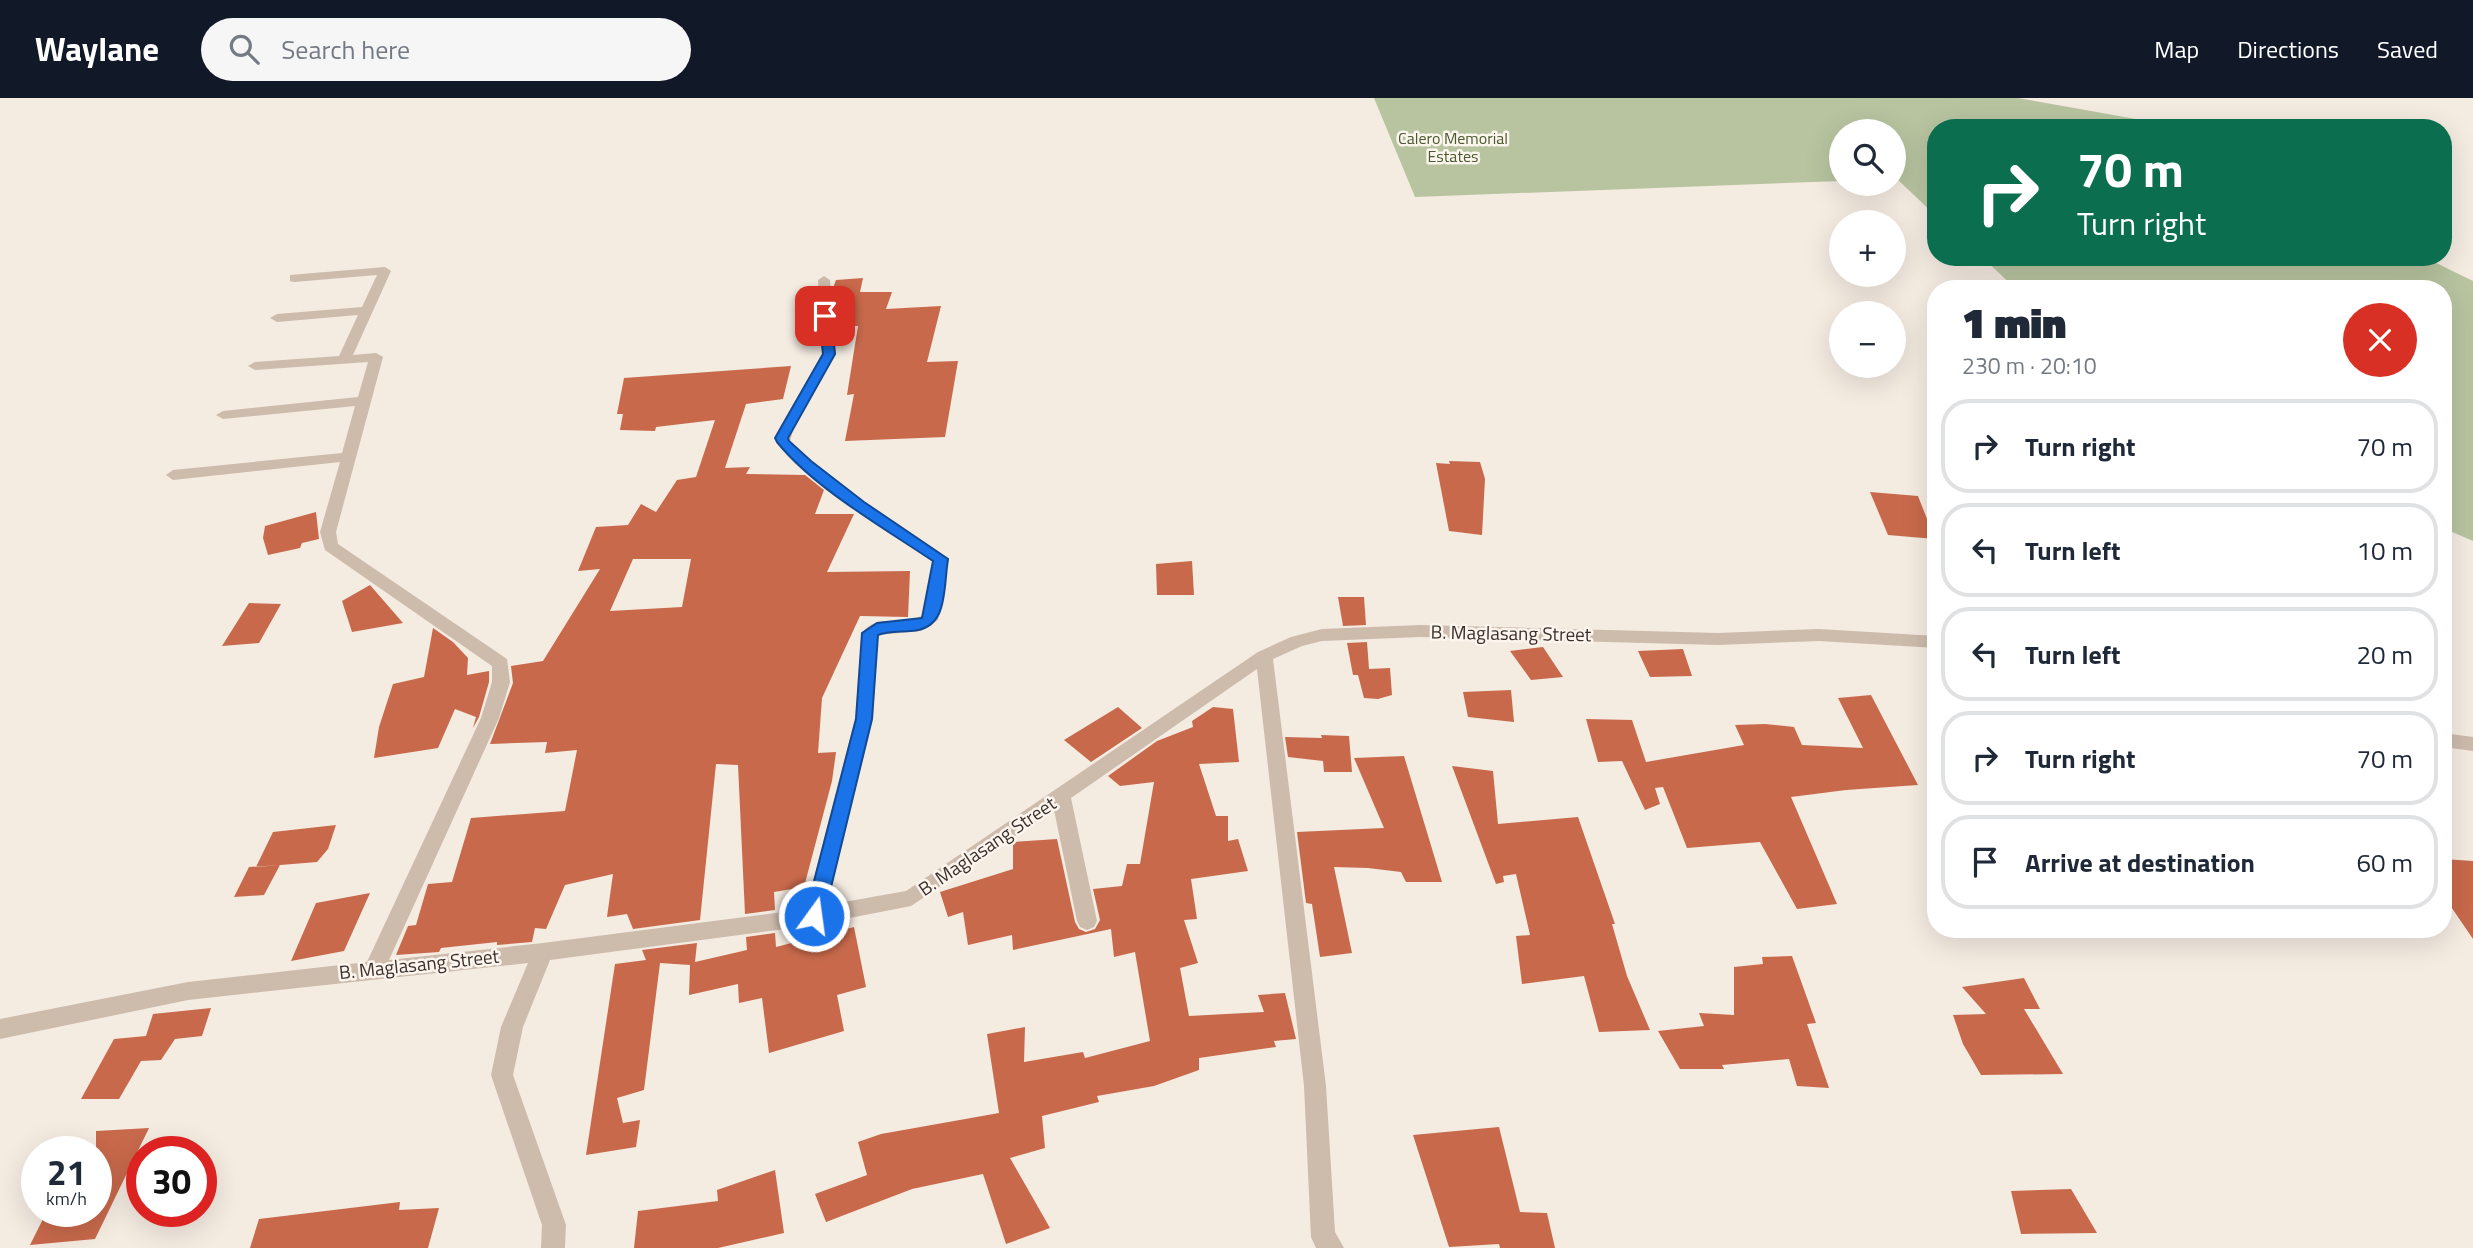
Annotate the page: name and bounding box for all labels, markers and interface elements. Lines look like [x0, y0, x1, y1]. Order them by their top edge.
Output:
search box [201, 18, 691, 81]
text: Waylane [35, 24, 159, 74]
icon: search [225, 30, 263, 68]
text: Search here [281, 30, 410, 69]
text: Map [2154, 31, 2199, 67]
text: Directions [2237, 31, 2339, 67]
text: Saved [2377, 31, 2438, 67]
map controls [1829, 119, 1906, 378]
button: search [1829, 119, 1906, 196]
park label: Calero Memorial Estates [1398, 126, 1508, 168]
text: 70 m [2077, 131, 2184, 206]
icon: right [1962, 147, 2053, 238]
text: Turn right [2077, 199, 2206, 247]
button: + [1829, 210, 1906, 287]
pin [795, 286, 855, 346]
text: 1 min [1962, 290, 2066, 354]
icon: arrive [806, 297, 844, 335]
button: − [1829, 301, 1906, 378]
button: close [2343, 303, 2417, 377]
text: 230 m · 20:10 [1962, 348, 2097, 383]
icon: right [1966, 427, 2004, 465]
text: Turn right [2025, 427, 2136, 466]
text: 70 m [2356, 427, 2413, 466]
icon: left [1966, 531, 2004, 569]
text: Turn left [2025, 531, 2120, 570]
text: 10 m [2356, 531, 2413, 570]
street label: B. Maglasang Street [1430, 617, 1592, 648]
icon: left [1966, 635, 2004, 673]
text: Turn left [2025, 635, 2120, 674]
text: 20 m [2356, 635, 2413, 674]
icon: right [1966, 739, 2004, 777]
text: Turn right [2025, 739, 2136, 778]
text: 70 m [2356, 739, 2413, 778]
street label: B. Maglasang Street [912, 788, 1062, 903]
icon: arrive [1966, 843, 2004, 881]
text: Arrive at destination [2025, 843, 2255, 882]
text: 60 m [2356, 843, 2413, 882]
position arrow [777, 879, 851, 953]
street label: B. Maglasang Street [338, 941, 501, 986]
speed limit sign: 30 [126, 1136, 217, 1227]
text: 21 [47, 1145, 86, 1199]
text: km/h [46, 1185, 87, 1212]

